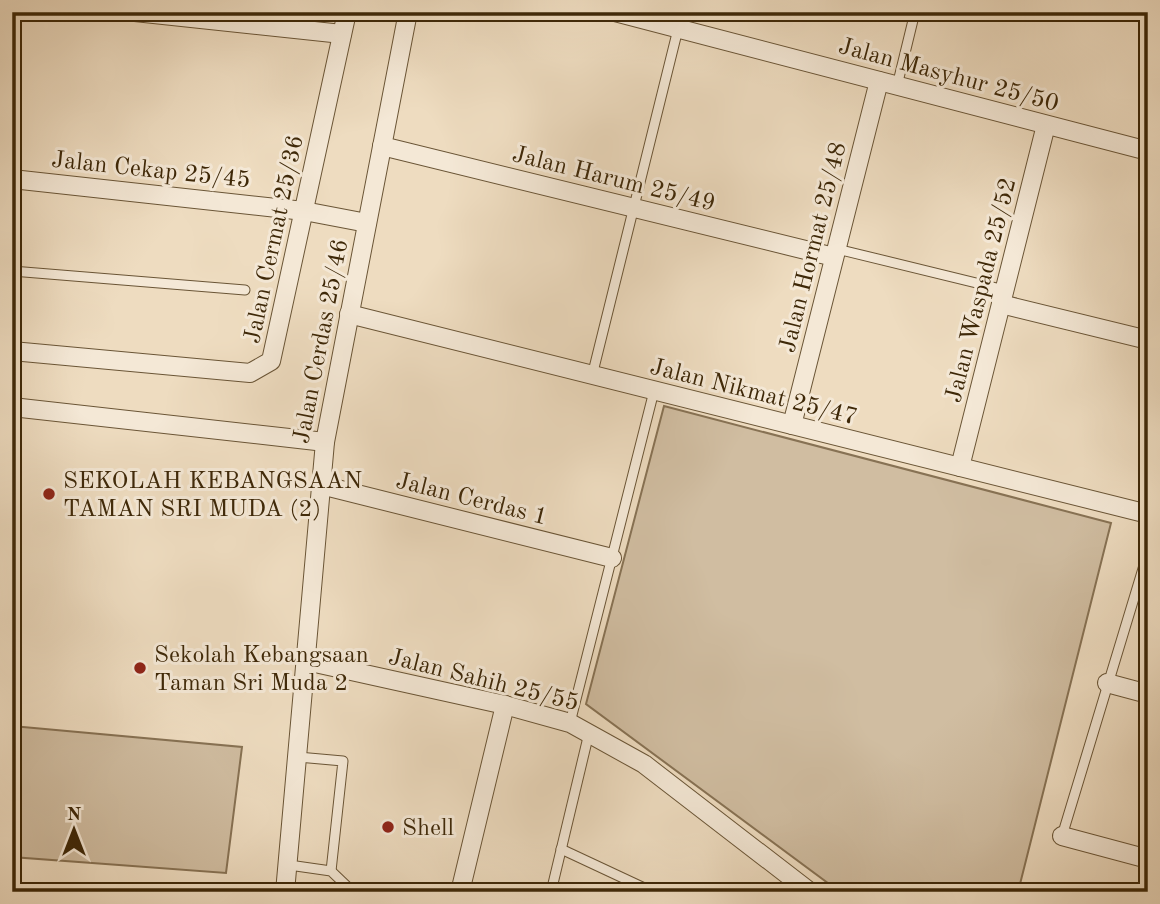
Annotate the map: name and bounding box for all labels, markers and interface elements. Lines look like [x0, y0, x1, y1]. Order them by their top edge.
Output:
street label: Jalan Masyhur 25/50 [836, 35, 1061, 117]
street label: Jalan Cermat 25/36 [241, 133, 309, 346]
street label: Jalan Hormat 25/48 [776, 140, 852, 355]
street label: Jalan Harum 25/49 [509, 143, 718, 217]
street label: Jalan Cekap 25/45 [50, 149, 251, 193]
street label: Jalan Waspada 25/52 [942, 176, 1021, 405]
street label: Jalan Cerdas 25/46 [290, 237, 354, 446]
street label: Jalan Nikmat 25/47 [647, 356, 860, 430]
place label: SEKOLAH KEBANGSAAN TAMAN SRI MUDA (2) [63, 470, 362, 522]
street label: Jalan Cerdas 1 [393, 470, 550, 530]
marker: SEKOLAH KEBANGSAAN TAMAN SRI MUDA (2) [41, 486, 57, 502]
place label: Sekolah Kebangsaan Taman Sri Muda 2 [154, 644, 369, 696]
street label: Jalan Sahih 25/55 [386, 646, 581, 716]
marker: Sekolah Kebangsaan Taman Sri Muda 2 [132, 660, 148, 676]
north arrow [38, 796, 108, 866]
text: N [67, 806, 82, 825]
place label: Shell [402, 817, 454, 841]
marker: Shell [380, 819, 396, 835]

